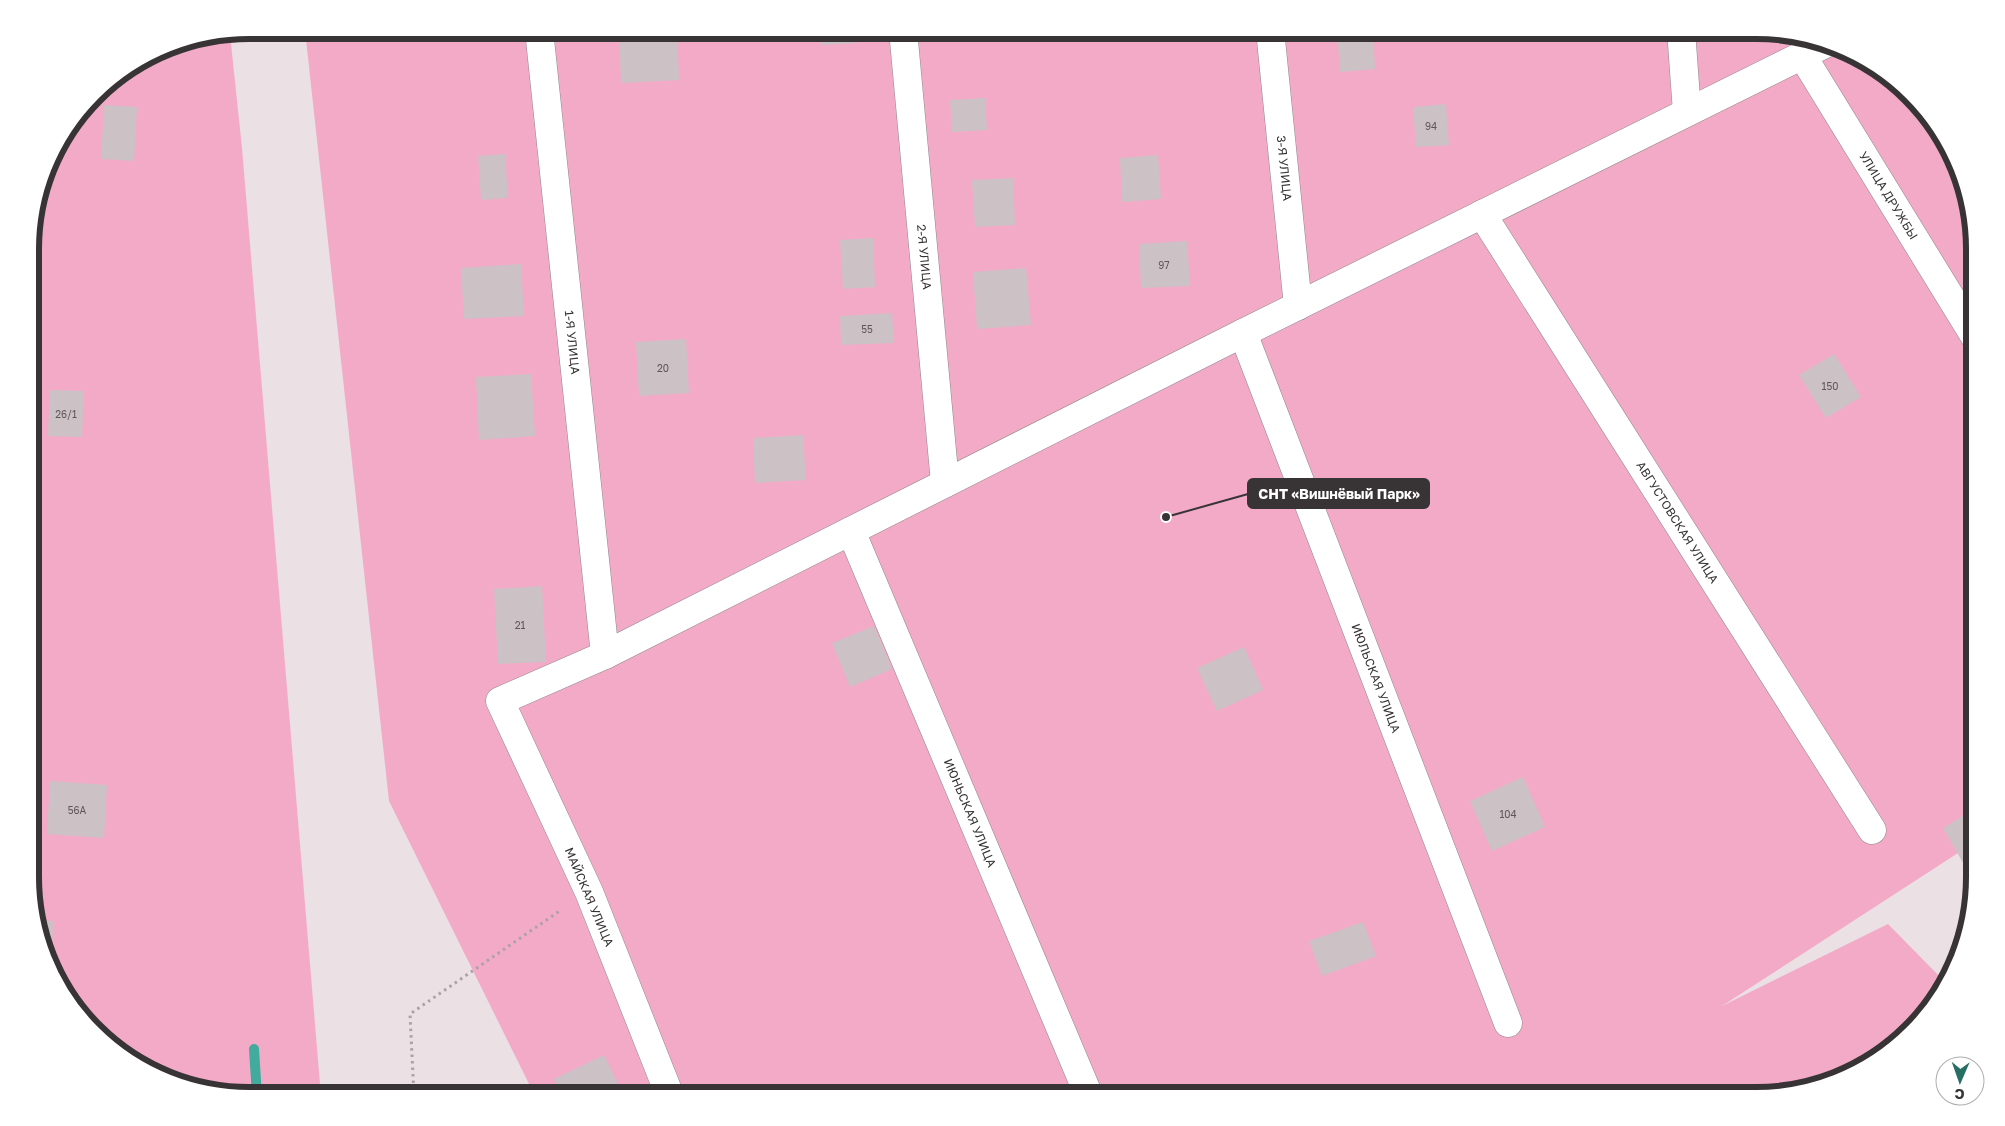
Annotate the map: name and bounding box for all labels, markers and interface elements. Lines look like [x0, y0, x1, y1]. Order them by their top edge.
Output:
house number: 94 [1425, 120, 1437, 132]
street label: 3-Я УЛИЦА [1274, 135, 1295, 202]
street label: УЛИЦА ДРУЖБЫ [1856, 149, 1921, 242]
street label: 2-Я УЛИЦА [914, 224, 935, 290]
house number: 97 [1158, 259, 1170, 271]
street label: 1-Я УЛИЦА [562, 309, 583, 375]
house number: 55 [861, 323, 873, 335]
house number: 20 [657, 362, 669, 374]
house number: 150 [1822, 380, 1838, 392]
house number: 26/1 [55, 408, 77, 420]
street label: АВГУСТОВСКАЯ УЛИЦА [1634, 458, 1722, 586]
callout: СНТ «Вишнёвый Парк» [1248, 479, 1429, 508]
text: СНТ «Вишнёвый Парк» [1258, 485, 1420, 502]
house number: 21 [515, 619, 525, 631]
street label: ИЮЛЬСКАЯ УЛИЦА [1348, 622, 1404, 735]
street label: ИЮНЬСКАЯ УЛИЦА [941, 756, 1000, 869]
house number: 56А [68, 804, 87, 816]
house number: 104 [1499, 808, 1517, 820]
street label: МАЙСКАЯ УЛИЦА [562, 845, 617, 949]
north arrow [1935, 1056, 1985, 1106]
text: С [1954, 1086, 1965, 1103]

